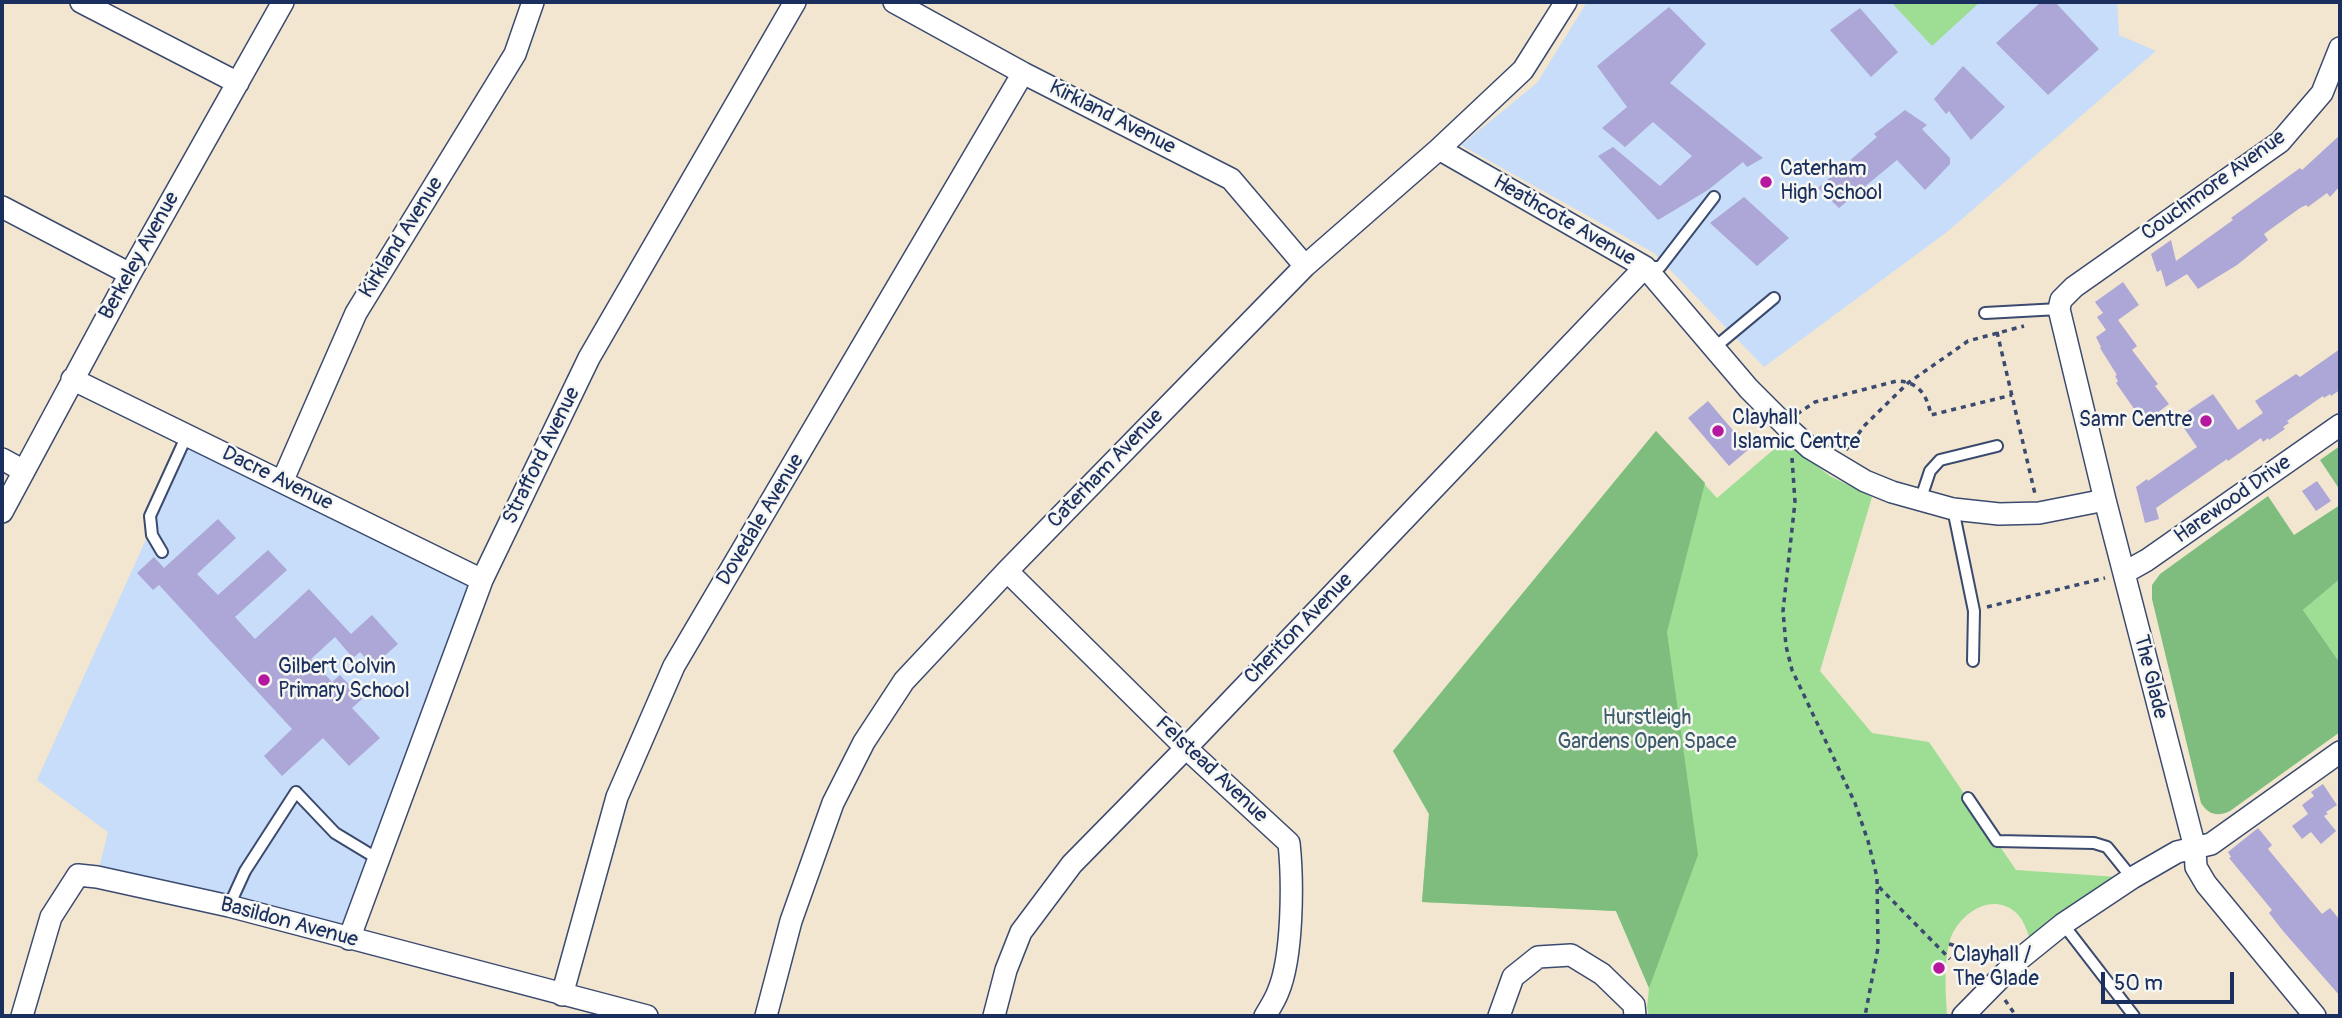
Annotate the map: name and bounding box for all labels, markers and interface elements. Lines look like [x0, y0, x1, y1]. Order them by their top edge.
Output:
street label: Kirkland Avenue [1045, 75, 1179, 161]
street label: Couchmore Avenue [2137, 125, 2291, 247]
place label: Caterham High School [1780, 157, 1883, 207]
street label: Heathcote Avenue [1488, 170, 1640, 272]
street label: Kirkland Avenue [355, 173, 449, 303]
marker: Caterham High School [1758, 174, 1774, 190]
street label: Berkeley Avenue [94, 188, 186, 324]
street label: Strafford Avenue [498, 383, 586, 529]
street label: Caterham Avenue [1043, 404, 1169, 534]
place label: Clayhall Islamic Centre [1732, 406, 1860, 456]
place label: Samr Centre [2079, 408, 2192, 434]
marker: Samr Centre [2198, 413, 2214, 429]
marker: Clayhall Islamic Centre [1710, 423, 1726, 439]
street label: Dacre Avenue [217, 441, 337, 517]
street label: Dovedale Avenue [712, 450, 810, 590]
street label: Harewood Drive [2170, 450, 2296, 550]
street label: Cheriton Avenue [1240, 568, 1358, 690]
street label: The Glade [2127, 632, 2173, 722]
place label: Gilbert Colvin Primary School [278, 655, 410, 705]
marker: Gilbert Colvin Primary School [256, 672, 272, 688]
park label: Hurstleigh Gardens Open Space [1557, 706, 1737, 756]
street label: Felstead Avenue [1149, 711, 1273, 829]
street label: Basildon Avenue [217, 892, 361, 954]
place label: Clayhall / The Glade [1953, 943, 2039, 993]
scale bar [2104, 958, 2237, 1002]
marker: Clayhall / The Glade [1931, 960, 1947, 976]
text: 50 m [2114, 970, 2163, 997]

